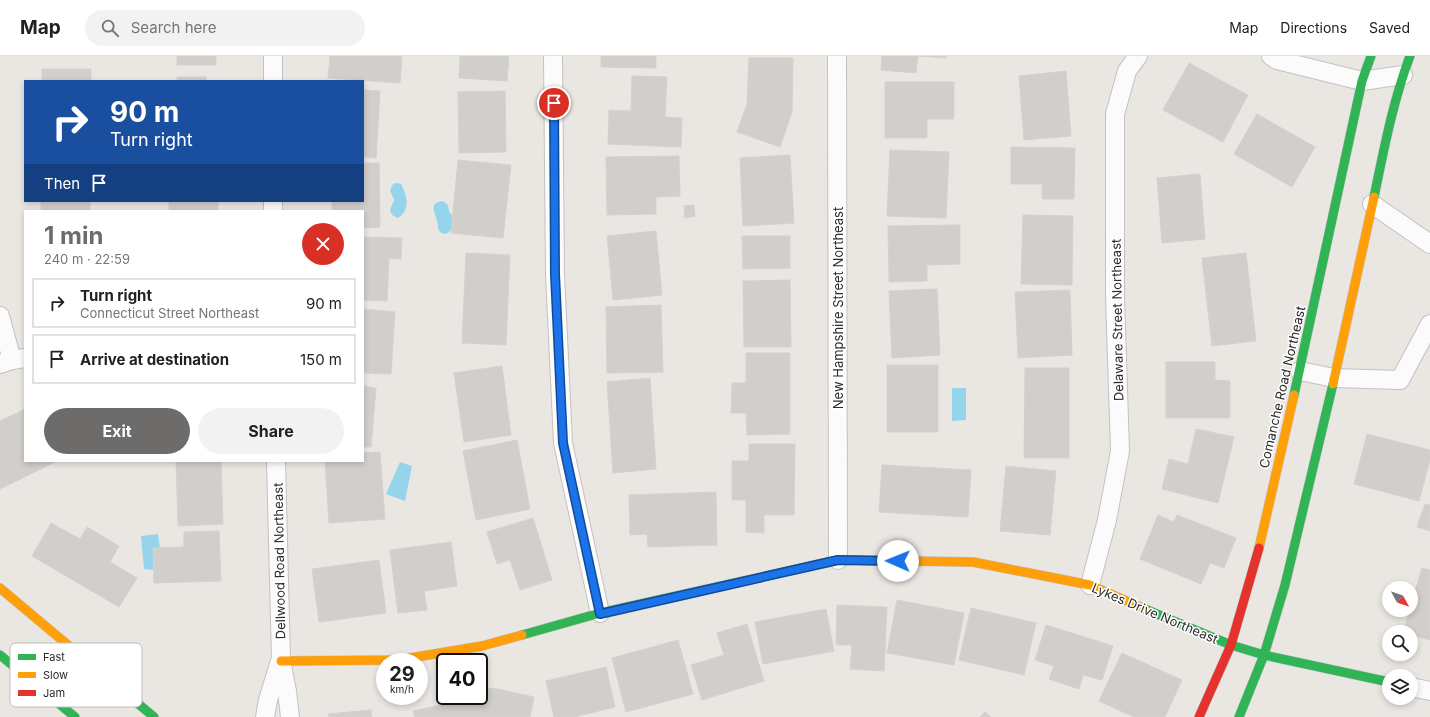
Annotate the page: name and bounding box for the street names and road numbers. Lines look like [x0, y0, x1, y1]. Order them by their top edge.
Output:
street label: New Hampshire Street Northeast [830, 207, 846, 409]
street label: Delaware Street Northeast [1108, 239, 1126, 401]
street label: Comanche Road Northeast [1256, 304, 1308, 470]
street label: Dellwood Road Northeast [270, 483, 288, 639]
street label: Lykes Drive Northeast [1090, 579, 1220, 647]

